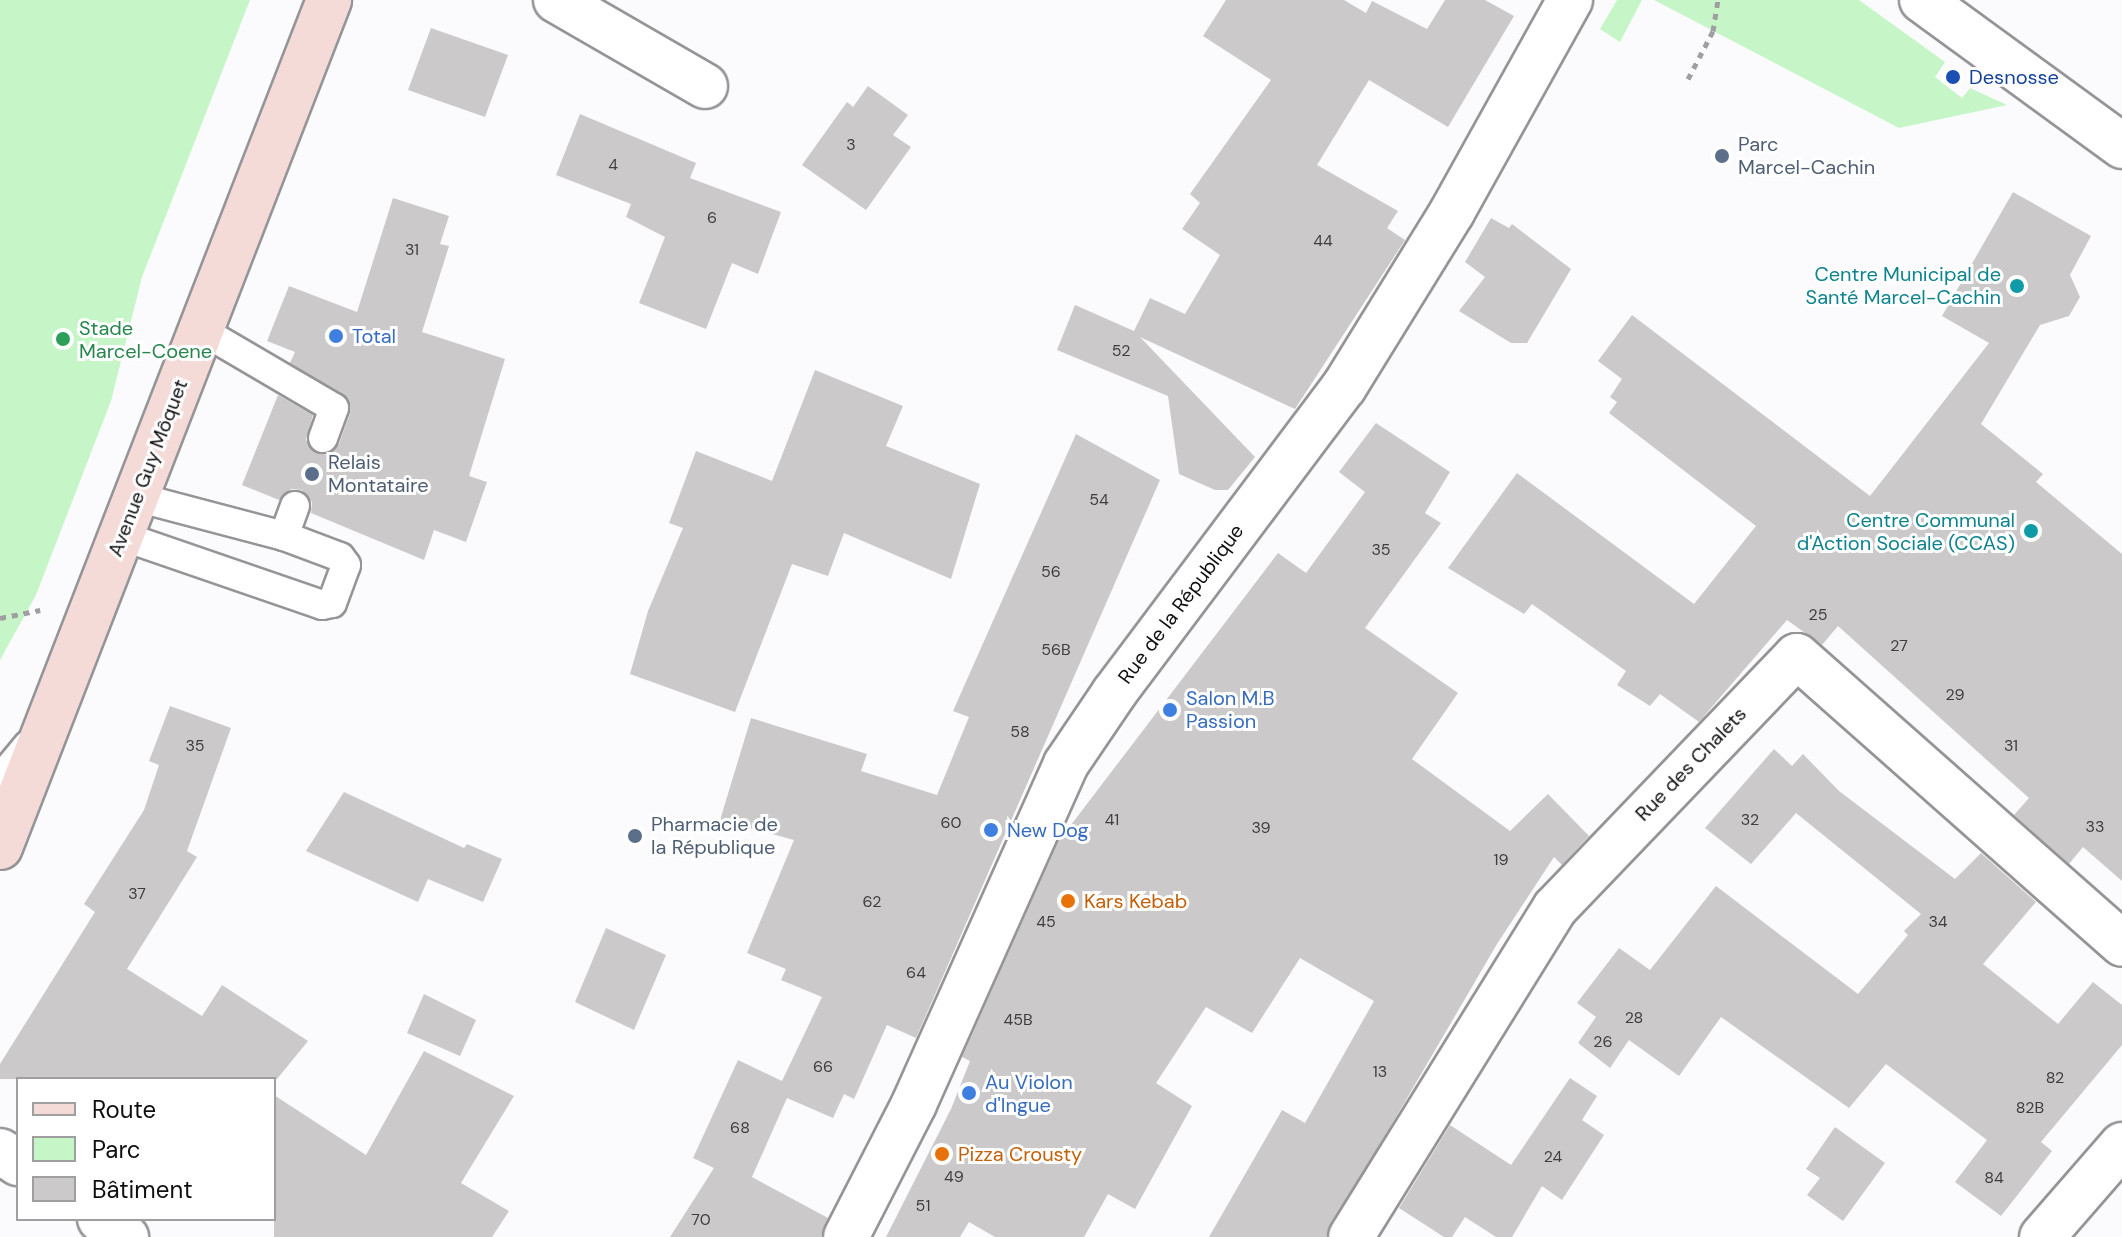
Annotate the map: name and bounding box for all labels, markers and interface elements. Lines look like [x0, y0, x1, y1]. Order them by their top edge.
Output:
place label: Desnosse [1969, 65, 2059, 89]
marker: Desnosse [1944, 68, 1962, 86]
place label: Parc Marcel-Cachin [1738, 132, 1875, 179]
house number: 3 [846, 135, 856, 155]
marker: Parc Marcel-Cachin [1713, 147, 1731, 165]
house number: 4 [608, 155, 618, 175]
house number: 6 [707, 208, 717, 228]
house number: 44 [1313, 231, 1333, 251]
house number: 31 [405, 240, 419, 260]
place label: Centre Municipal de Santé Marcel-Cachin [1806, 262, 2001, 309]
marker: Centre Municipal de Santé Marcel-Cachin [2008, 277, 2026, 295]
place label: Stade Marcel-Coene [79, 316, 212, 363]
place label: Total [352, 324, 396, 348]
marker: Total [327, 327, 345, 345]
marker: Stade Marcel-Coene [54, 330, 72, 348]
house number: 52 [1112, 341, 1130, 361]
street label: Avenue Guy Môquet [103, 376, 193, 560]
place label: Relais Montataire [328, 450, 428, 497]
marker: Relais Montataire [303, 465, 321, 483]
house number: 54 [1089, 490, 1109, 510]
place label: Centre Communal d'Action Sociale (CCAS) [1797, 508, 2015, 555]
street label: Rue de la République [1113, 519, 1249, 689]
marker: Centre Communal d'Action Sociale (CCAS) [2022, 522, 2040, 540]
house number: 35 [1371, 540, 1391, 560]
house number: 56 [1041, 562, 1061, 582]
house number: 25 [1809, 605, 1827, 625]
house number: 27 [1890, 636, 1908, 656]
house number: 56B [1041, 640, 1071, 660]
house number: 29 [1945, 685, 1965, 705]
place label: Salon M.B Passion [1186, 686, 1274, 733]
marker: Salon M.B Passion [1161, 701, 1179, 719]
street label: Rue des Chalets [1630, 702, 1752, 826]
house number: 58 [1010, 722, 1030, 742]
house number: 35 [185, 736, 205, 756]
house number: 31 [2004, 736, 2018, 756]
house number: 41 [1105, 810, 1119, 830]
house number: 32 [1741, 810, 1759, 830]
place label: Pharmacie de la République [651, 812, 778, 859]
house number: 60 [941, 813, 961, 833]
house number: 33 [2086, 817, 2104, 837]
place label: New Dog [1007, 818, 1089, 842]
house number: 39 [1251, 818, 1271, 838]
marker: New Dog [982, 821, 1000, 839]
marker: Pharmacie de la République [626, 827, 644, 845]
house number: 19 [1493, 850, 1509, 870]
house number: 37 [128, 884, 146, 904]
place label: Kars Kebab [1084, 889, 1187, 913]
house number: 62 [863, 892, 881, 912]
marker: Kars Kebab [1059, 892, 1077, 910]
house number: 45 [1036, 912, 1056, 932]
house number: 34 [1928, 912, 1948, 932]
house number: 64 [906, 963, 926, 983]
house number: 28 [1625, 1008, 1643, 1028]
house number: 45B [1003, 1010, 1033, 1030]
house number: 26 [1593, 1032, 1613, 1052]
house number: 66 [813, 1057, 833, 1077]
house number: 13 [1373, 1062, 1387, 1082]
house number: 82 [2046, 1068, 2064, 1088]
place label: Au Violon d'Ingue [985, 1070, 1073, 1117]
legend [16, 1077, 276, 1221]
marker: Au Violon d'Ingue [960, 1084, 978, 1102]
text: Route [92, 1094, 156, 1125]
house number: 82B [2016, 1098, 2044, 1118]
house number: 68 [730, 1118, 750, 1138]
text: Parc [92, 1134, 141, 1165]
place label: Pizza Crousty [958, 1142, 1082, 1166]
marker: Pizza Crousty [933, 1145, 951, 1163]
house number: 24 [1544, 1147, 1562, 1167]
house number: 49 [944, 1167, 964, 1187]
house number: 84 [1984, 1168, 2004, 1188]
text: Bâtiment [92, 1174, 193, 1205]
house number: 51 [916, 1196, 930, 1216]
house number: 70 [691, 1210, 711, 1230]

